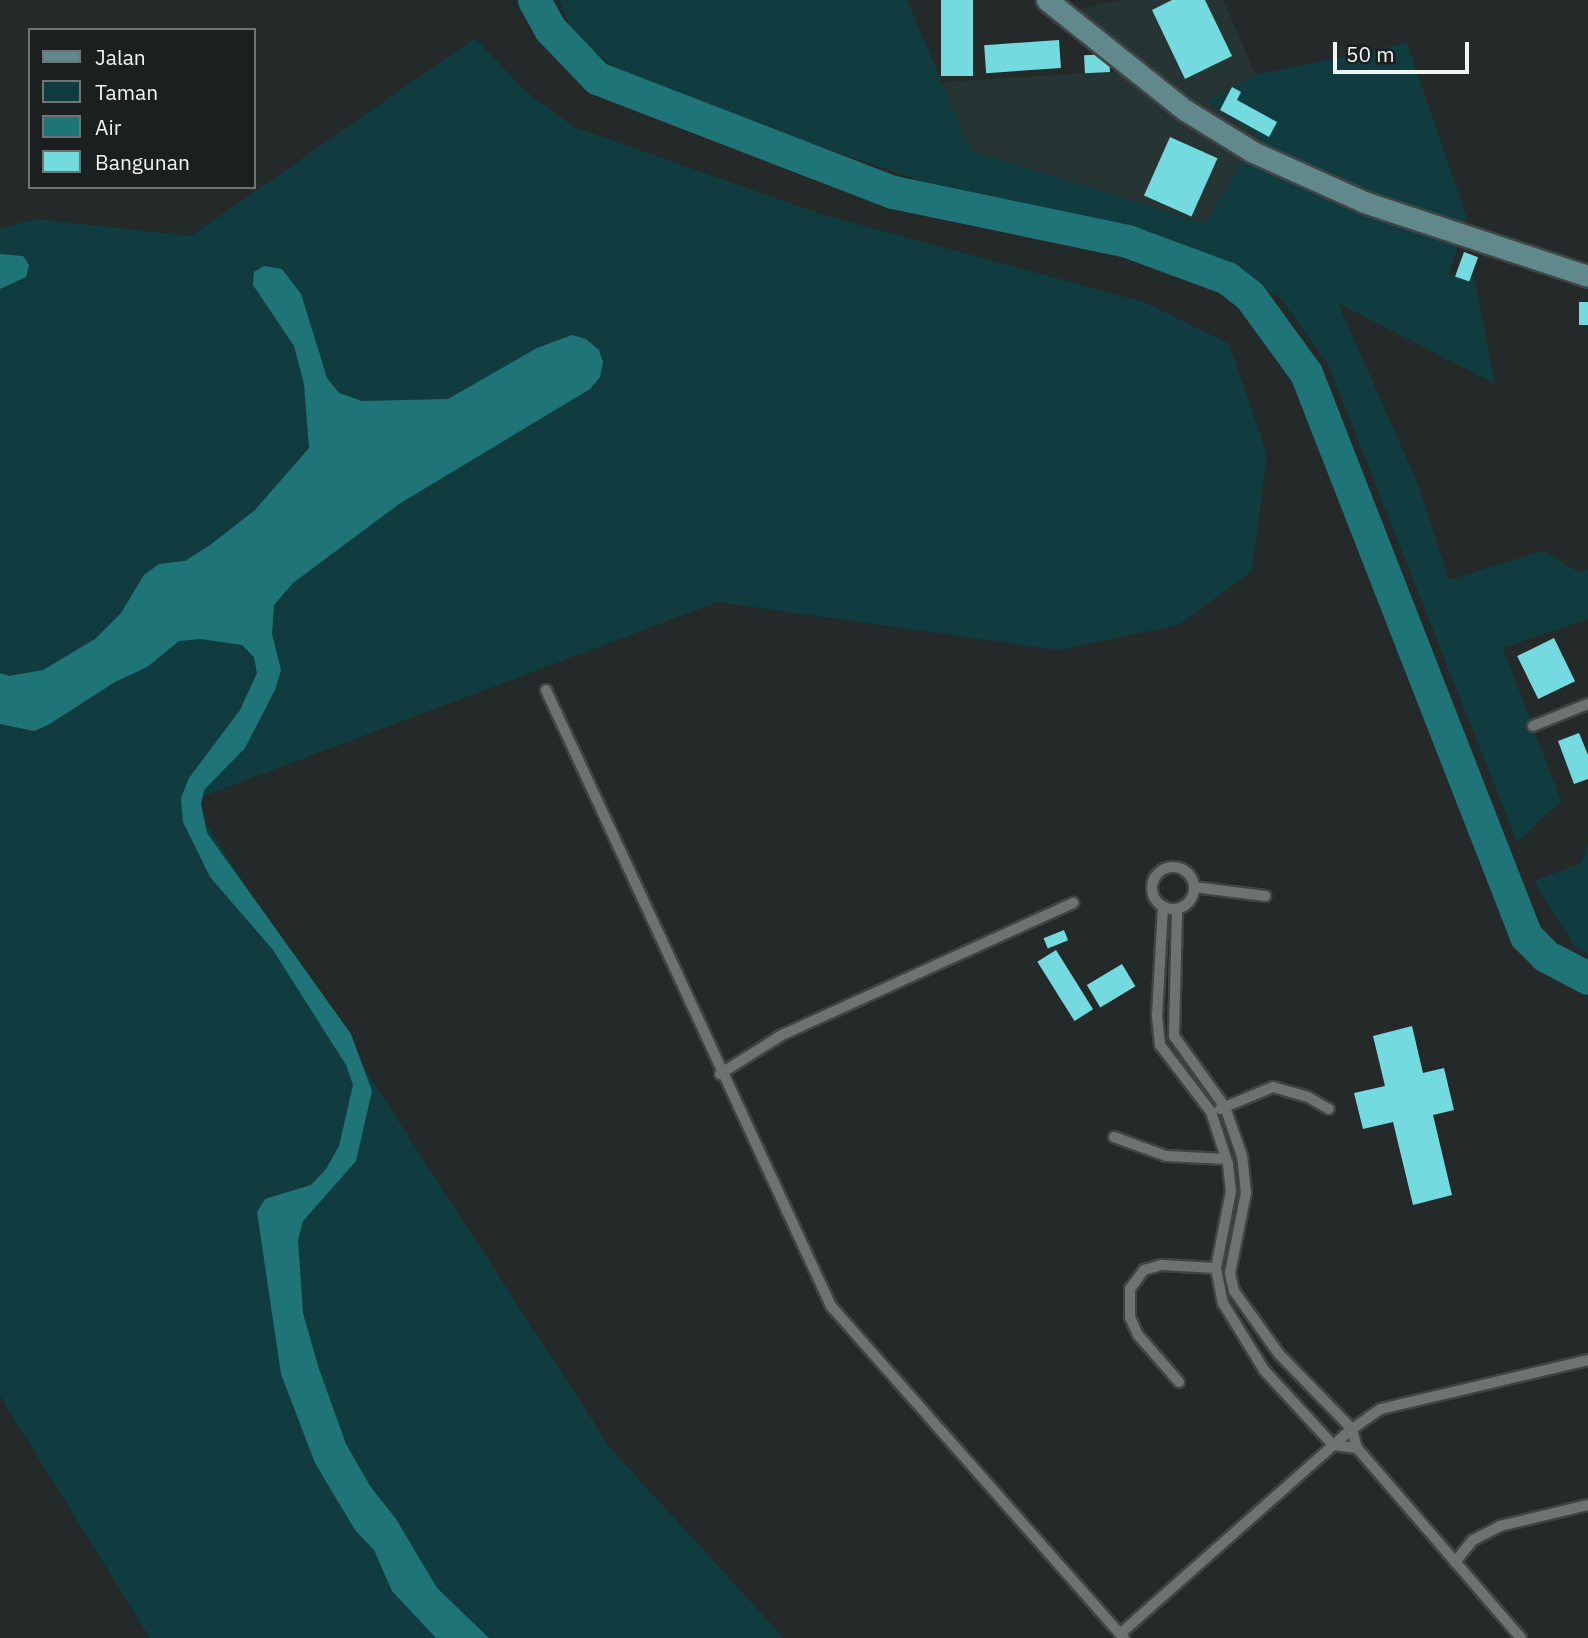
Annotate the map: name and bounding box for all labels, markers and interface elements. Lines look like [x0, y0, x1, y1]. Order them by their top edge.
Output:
legend [28, 28, 256, 189]
scale bar [1336, 28, 1472, 72]
text: 50 m [1346, 40, 1395, 68]
text: Jalan [95, 43, 146, 71]
text: Taman [95, 78, 158, 106]
text: Air [95, 113, 121, 141]
text: Bangunan [95, 148, 190, 176]

